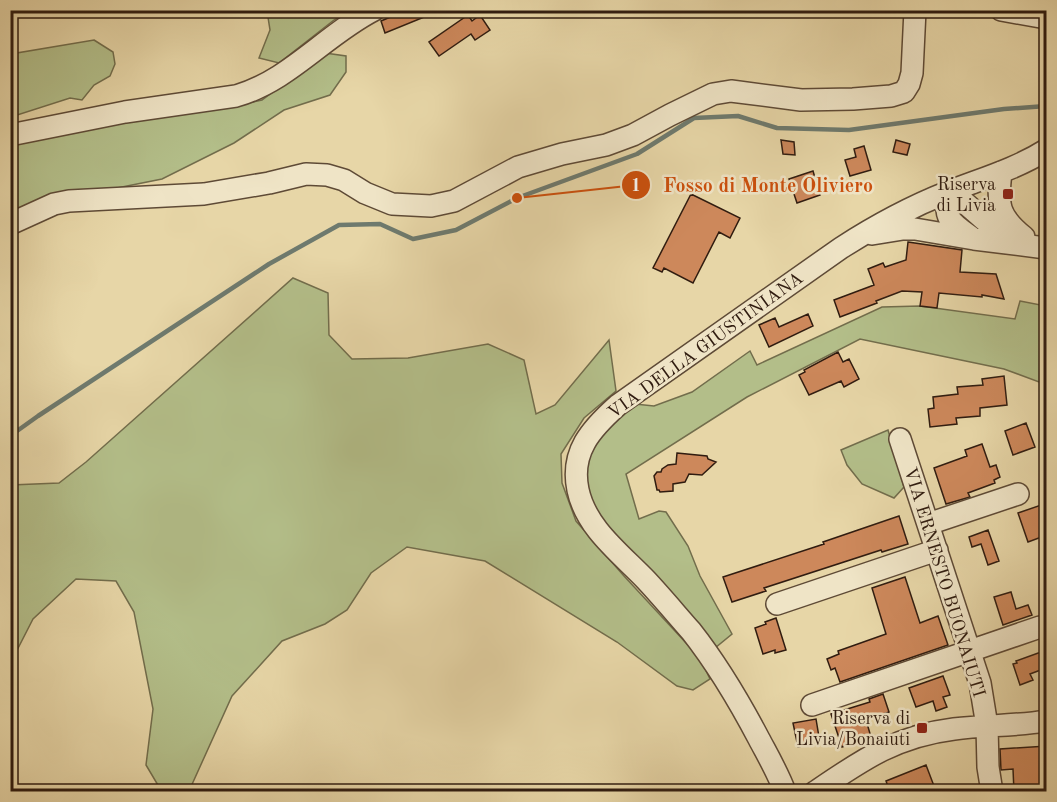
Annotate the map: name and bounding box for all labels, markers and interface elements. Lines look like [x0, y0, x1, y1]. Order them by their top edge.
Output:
callout: Fosso di Monte Oliviero [621, 166, 885, 204]
place label: Riserva di Livia [936, 176, 996, 215]
text: 1 [631, 177, 641, 195]
text: Fosso di Monte Oliviero [663, 177, 873, 197]
marker: Riserva di Livia [1001, 187, 1015, 201]
street label: VIA DELLA GIUSTINIANA [605, 269, 807, 422]
street label: VIA ERNESTO BUONAIUTI [900, 465, 988, 699]
place label: Riserva di Livia/Bonaiuti [796, 710, 910, 749]
marker: Riserva di Livia/Bonaiuti [915, 721, 929, 735]

